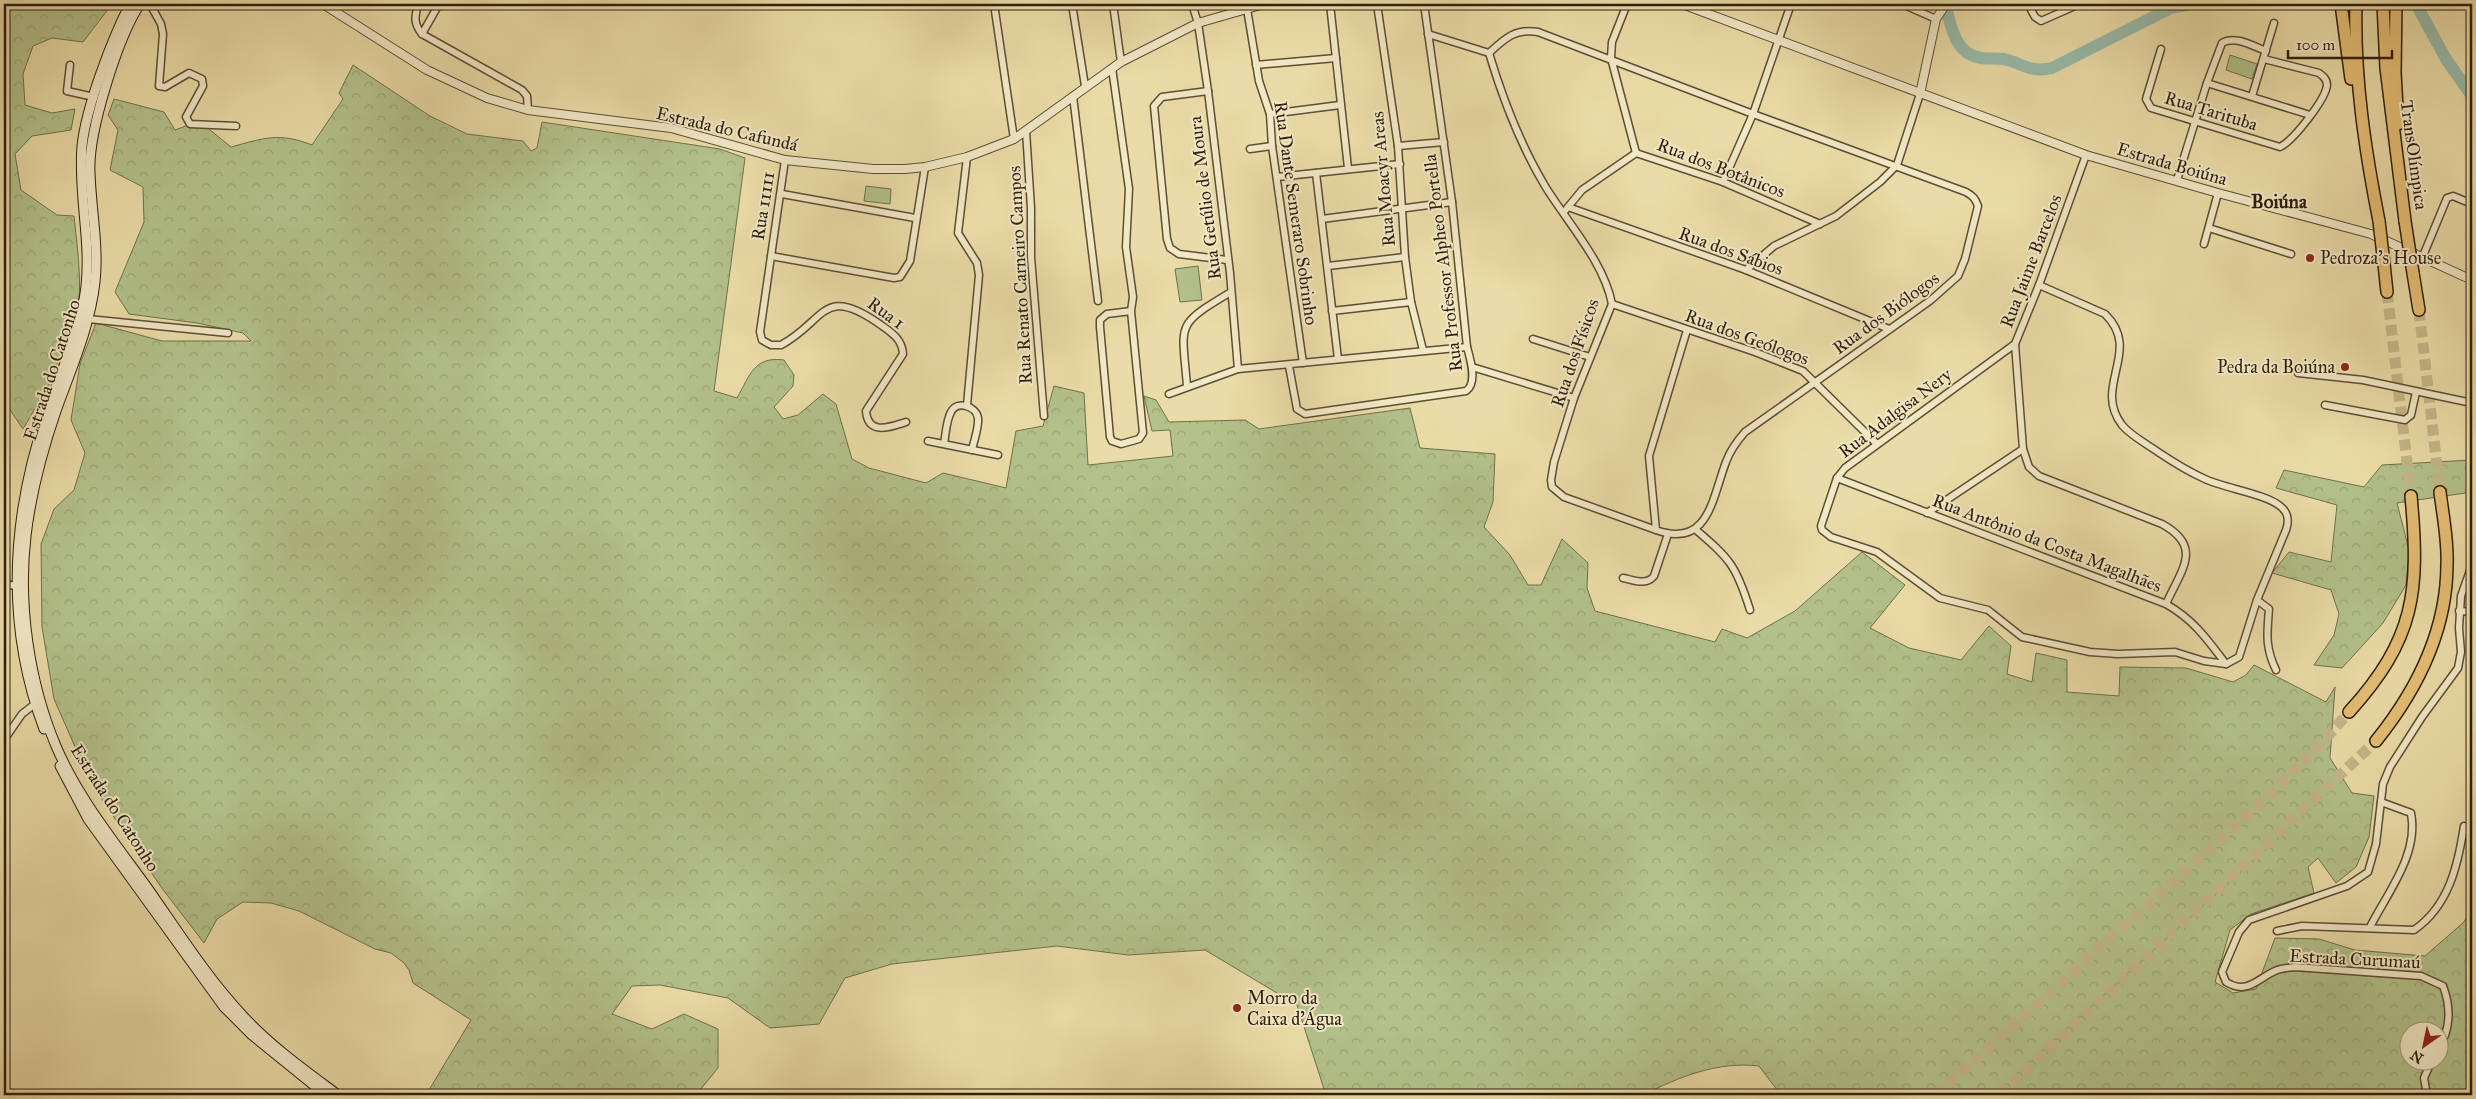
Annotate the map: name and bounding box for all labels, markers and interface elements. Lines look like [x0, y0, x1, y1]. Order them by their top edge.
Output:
scale bar [2288, 28, 2392, 60]
text: 100 m [2296, 36, 2336, 54]
street label: Rua Tarituba [2162, 86, 2261, 136]
street label: TransOlímpica [2395, 99, 2433, 212]
street label: Rua Dante Semeraro Sobrinho [1269, 100, 1323, 326]
street label: Estrada do Cafundá [654, 102, 800, 156]
street label: Rua Moacyr Areas [1366, 110, 1400, 248]
street label: Rua Getúlio de Moura [1184, 114, 1226, 281]
street label: Rua dos Botânicos [1654, 133, 1788, 203]
street label: Estrada Boiúna [2114, 138, 2230, 190]
street label: Rua Professor Alpheo Portella [1419, 152, 1467, 373]
street label: Rua Renato Carneiro Campos [1003, 165, 1037, 385]
street label: Rua 11111 [747, 170, 779, 242]
district label: Boiúna [2251, 190, 2308, 213]
street label: Rua Jaime Barcelos [1995, 191, 2068, 331]
street label: Rua dos Sábios [1676, 222, 1786, 280]
place label: Pedroza's House [2320, 247, 2441, 269]
marker: Pedroza's House [2304, 252, 2316, 264]
street label: Rua dos Biólogos [1828, 267, 1944, 360]
street label: Rua 1 [863, 292, 909, 334]
street label: Rua dos Físicos [1546, 296, 1604, 410]
street label: Estrada do Catonho [19, 297, 85, 443]
street label: Rua dos Geólogos [1682, 304, 1812, 371]
place label: Pedra da Boiúna [2217, 356, 2335, 378]
marker: Pedra da Boiúna [2339, 361, 2351, 373]
street label: Rua Adalgisa Nery [1834, 363, 1957, 464]
street label: Rua Antônio da Costa Magalhães [1929, 489, 2165, 598]
street label: Estrada do Catonho [66, 740, 164, 876]
street label: Estrada Curumaú [2289, 945, 2422, 973]
place label: Morro da Caixa d'Água [1247, 987, 1342, 1031]
marker: Morro da Caixa d'Água [1231, 1002, 1243, 1014]
north arrow [2398, 1022, 2448, 1072]
text: N [2407, 1046, 2427, 1067]

